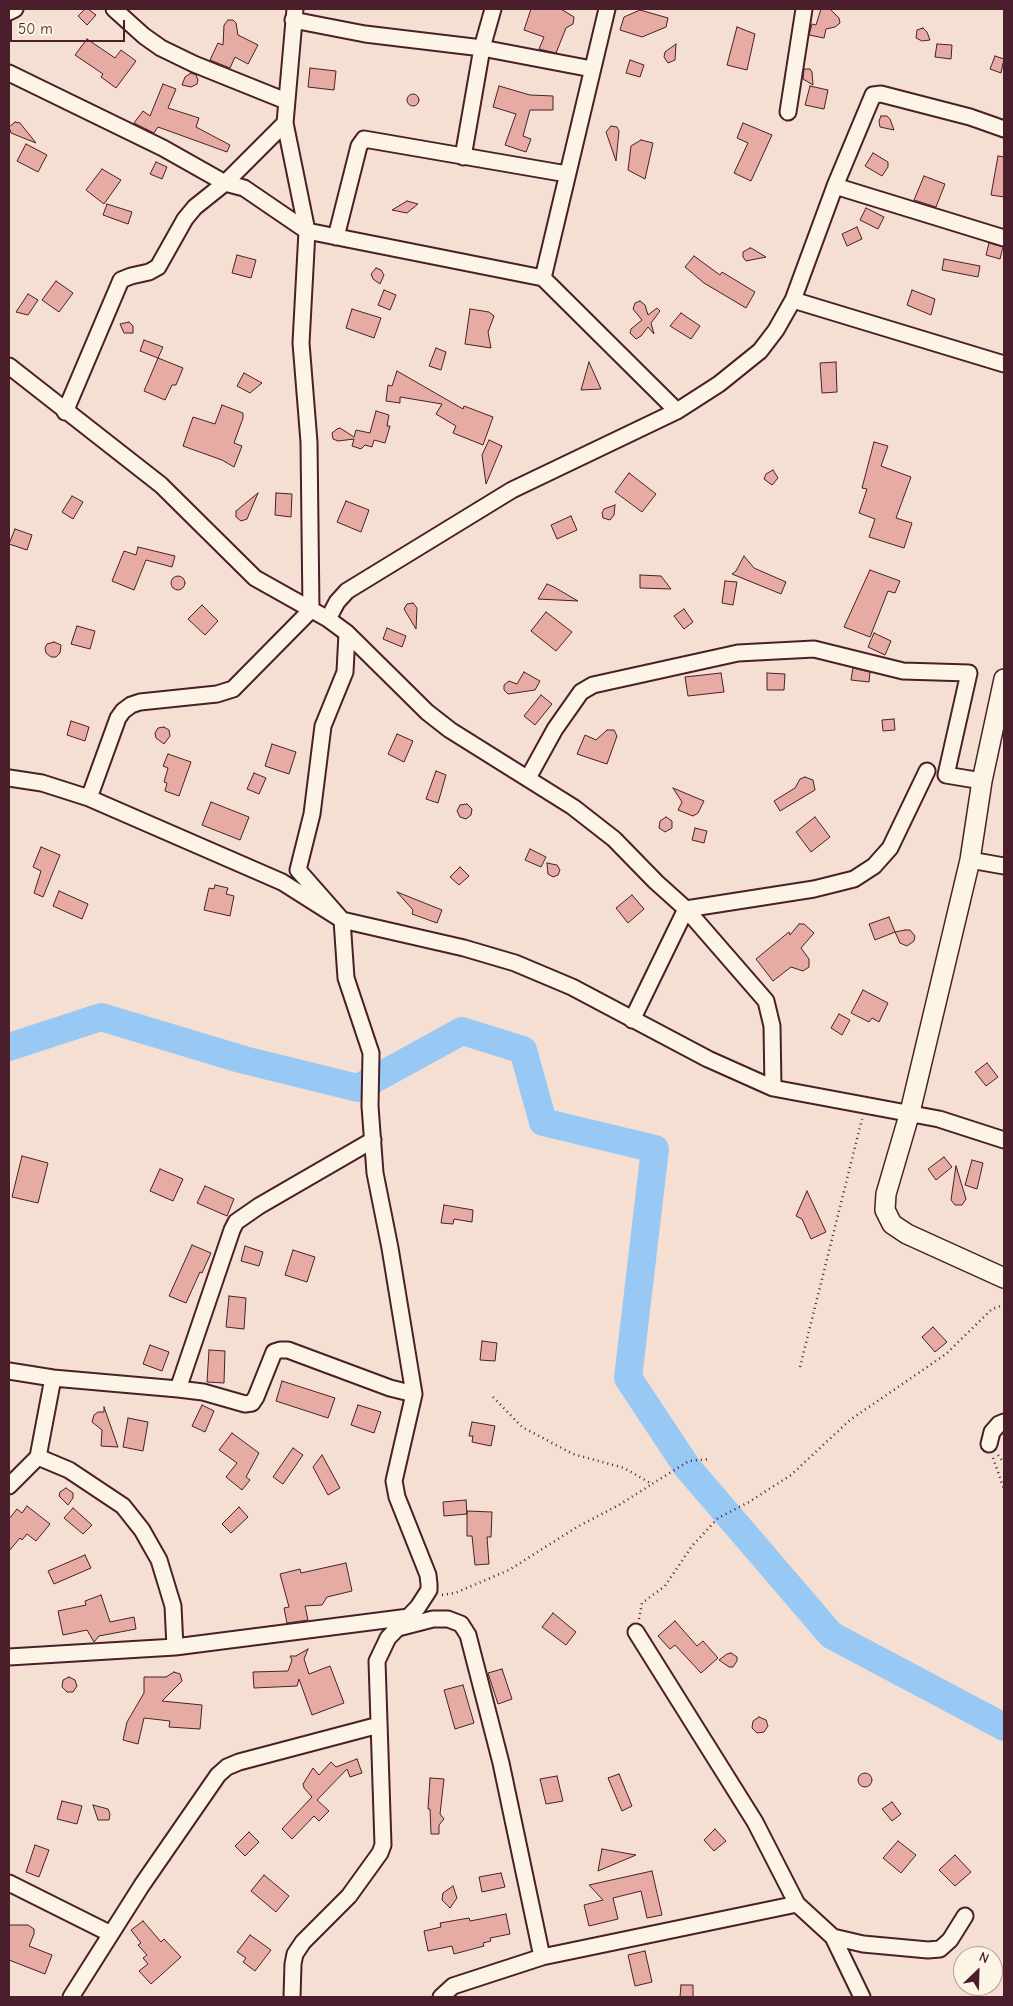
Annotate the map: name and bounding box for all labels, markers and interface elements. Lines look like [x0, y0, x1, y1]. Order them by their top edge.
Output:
scale bar [12, 10, 128, 42]
text: 50 m [18, 20, 53, 38]
north arrow [953, 1946, 1003, 1996]
text: N [976, 1948, 992, 1967]

